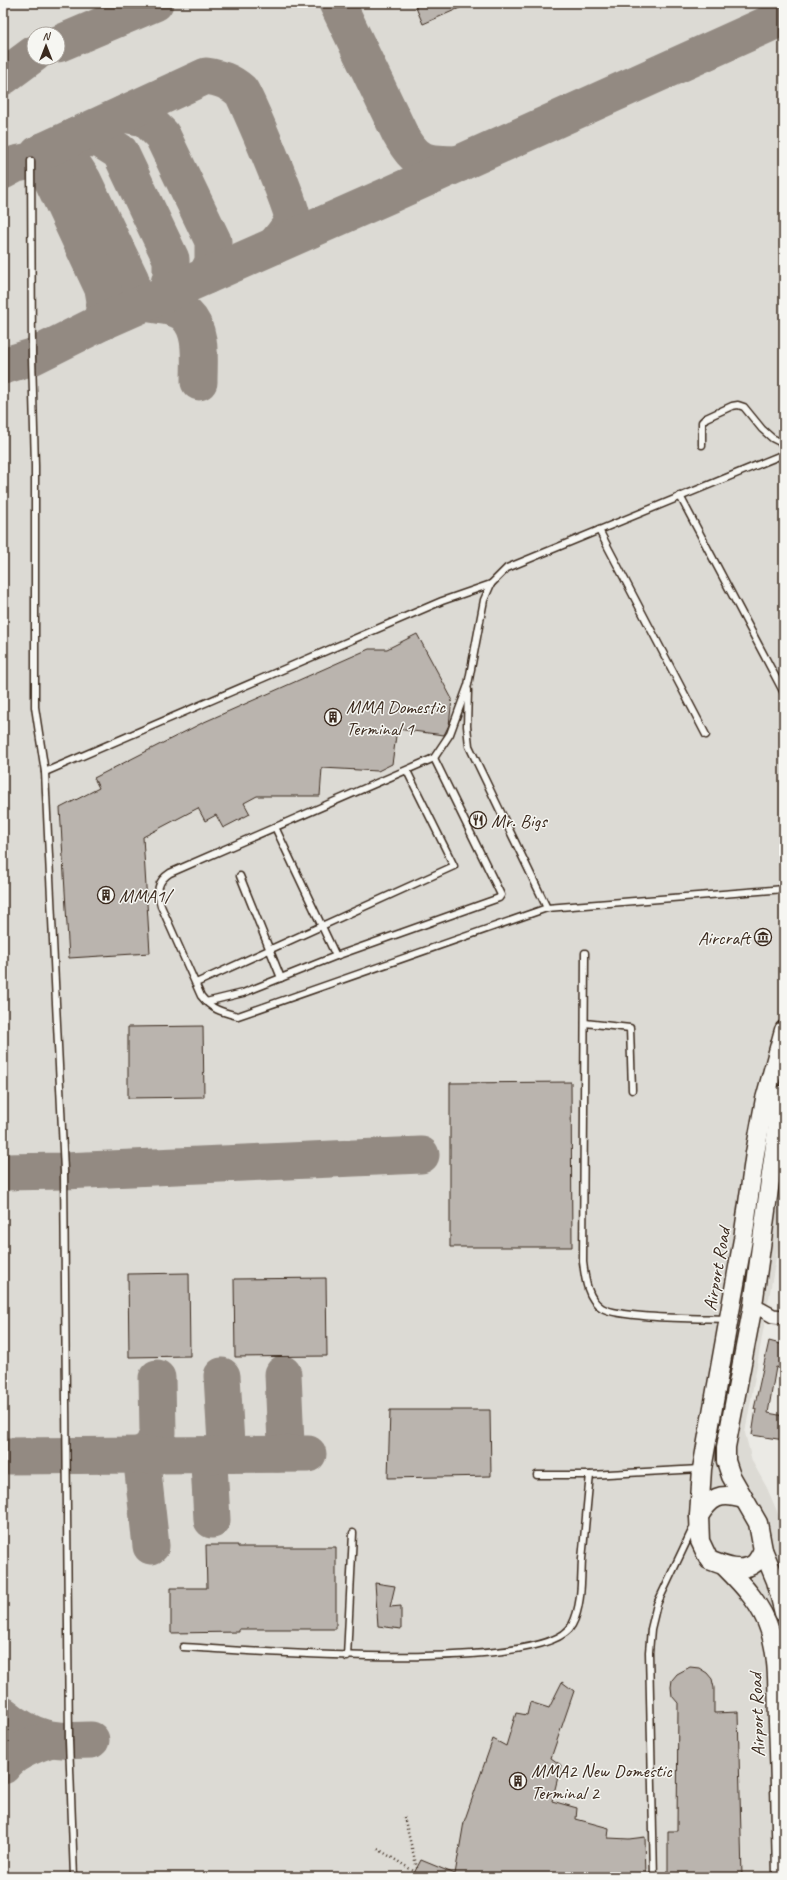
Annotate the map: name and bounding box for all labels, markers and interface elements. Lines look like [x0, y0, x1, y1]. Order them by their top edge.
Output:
north arrow [26, 26, 66, 66]
text: N [43, 29, 52, 43]
place label: MMA Domestic Terminal 1 [346, 695, 446, 741]
building icon: MMA Domestic Terminal 1 [323, 707, 343, 727]
place label: Mr. Bigs [491, 809, 548, 833]
restaurant icon: Mr. Bigs [468, 810, 488, 830]
place label: MMA1/ [119, 884, 174, 908]
building icon: MMA1/ [96, 885, 116, 905]
place label: Aircraft [698, 926, 752, 950]
museum icon: Aircraft [753, 927, 773, 947]
street label: Airport Road [698, 1222, 737, 1313]
street label: Airport Road [743, 1669, 770, 1757]
place label: MMA2 New Domestic Terminal 2 [531, 1759, 673, 1805]
building icon: MMA2 New Domestic Terminal 2 [508, 1771, 528, 1791]

